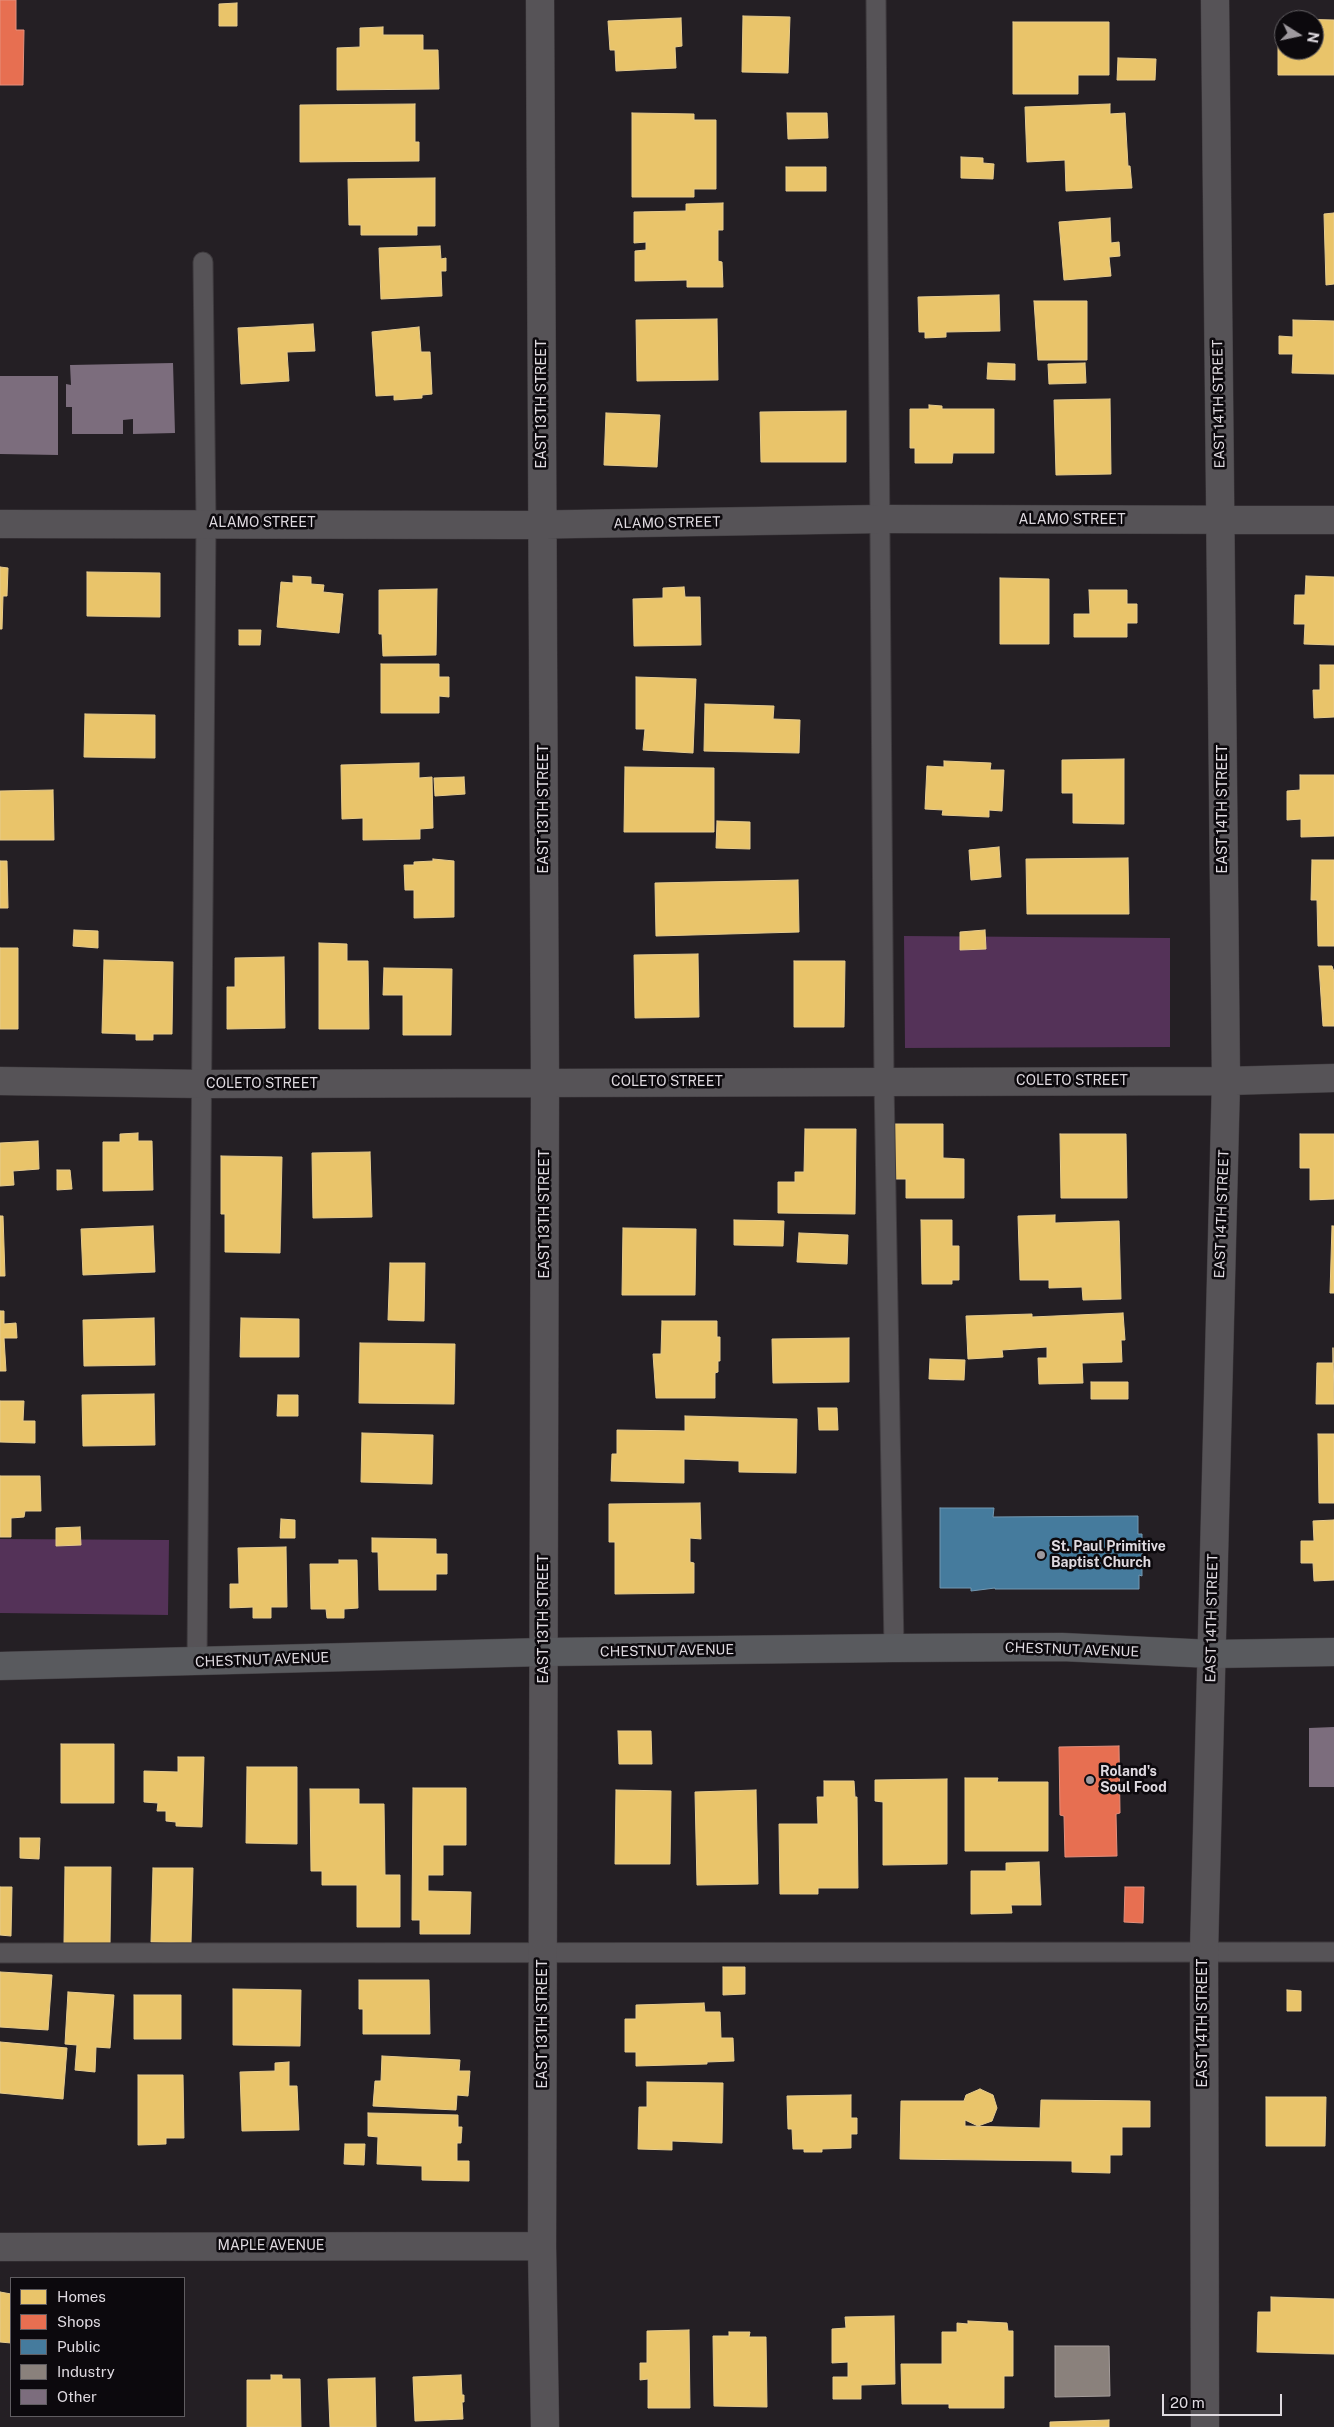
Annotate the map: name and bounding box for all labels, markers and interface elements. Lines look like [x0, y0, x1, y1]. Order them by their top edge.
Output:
north arrow [1274, 10, 1324, 60]
text: N [1304, 31, 1322, 44]
street label: EAST 13TH STREET [534, 339, 550, 469]
street label: EAST 14TH STREET [1209, 339, 1229, 469]
street label: ALAMO STREET [1018, 512, 1126, 528]
street label: ALAMO STREET [613, 514, 721, 532]
street label: ALAMO STREET [208, 515, 316, 531]
street label: EAST 13TH STREET [536, 744, 552, 874]
street label: EAST 14TH STREET [1215, 745, 1231, 873]
street label: COLETO STREET [1016, 1073, 1128, 1089]
street label: COLETO STREET [611, 1074, 723, 1090]
street label: COLETO STREET [206, 1076, 318, 1092]
street label: EAST 13TH STREET [537, 1149, 553, 1279]
street label: EAST 14TH STREET [1211, 1149, 1233, 1279]
place label: St. Paul Primitive Baptist Church [1051, 1539, 1166, 1571]
marker: St. Paul Primitive Baptist Church [1035, 1549, 1047, 1561]
street label: EAST 14TH STREET [1202, 1553, 1222, 1683]
street label: EAST 13TH STREET [536, 1554, 552, 1684]
street label: CHESTNUT AVENUE [1005, 1639, 1139, 1661]
street label: CHESTNUT AVENUE [600, 1641, 734, 1661]
street label: CHESTNUT AVENUE [195, 1649, 329, 1671]
place label: Roland's Soul Food [1100, 1764, 1167, 1796]
marker: Roland's Soul Food [1084, 1774, 1096, 1786]
street label: EAST 13TH STREET [535, 1959, 551, 2089]
street label: EAST 14TH STREET [1195, 1959, 1211, 2087]
street label: MAPLE AVENUE [218, 2238, 324, 2254]
legend [10, 2277, 185, 2417]
text: Homes [57, 2288, 106, 2305]
text: Shops [57, 2313, 101, 2330]
text: Public [57, 2338, 101, 2355]
text: Industry [57, 2363, 115, 2380]
scale bar [1164, 2384, 1284, 2416]
text: Other [57, 2388, 97, 2405]
text: 20 m [1170, 2394, 1205, 2411]

